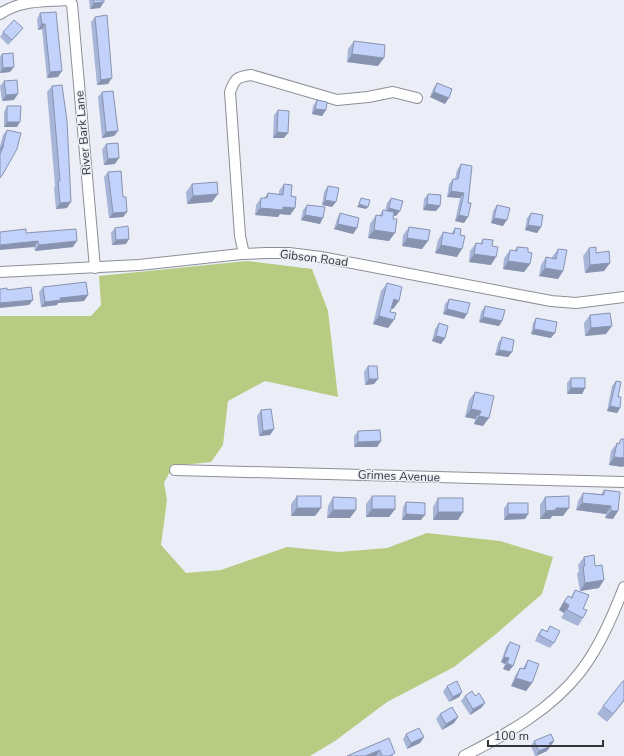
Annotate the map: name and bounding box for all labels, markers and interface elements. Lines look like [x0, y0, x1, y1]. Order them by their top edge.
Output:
street label: River Bark Lane [71, 90, 95, 176]
street label: Gibson Road [279, 246, 349, 270]
street label: Grimes Avenue [358, 467, 440, 485]
scale bar [488, 722, 603, 748]
text: 100 m [494, 728, 529, 744]

